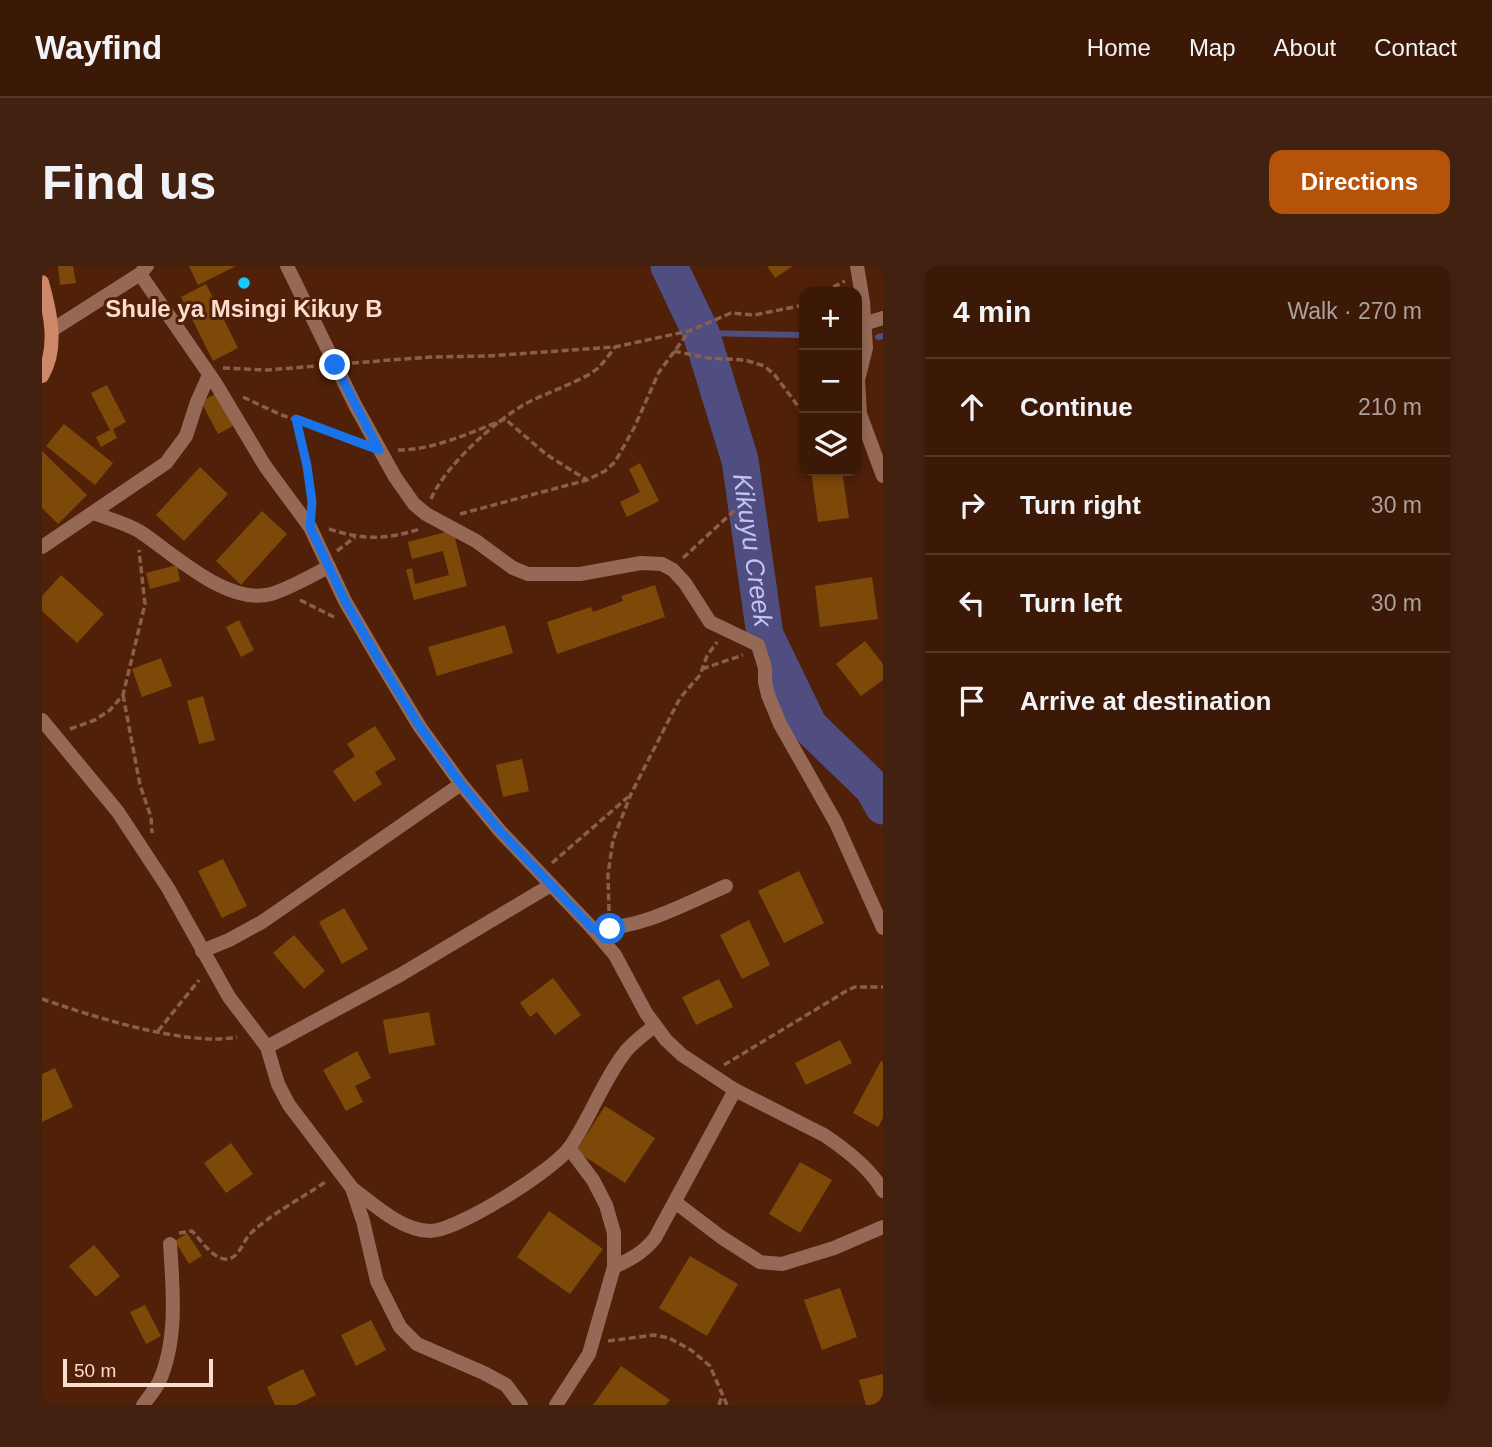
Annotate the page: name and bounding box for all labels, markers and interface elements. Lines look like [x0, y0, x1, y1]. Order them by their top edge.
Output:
text: Wayfind [35, 29, 162, 66]
text: Home [1087, 34, 1151, 61]
text: Map [1189, 34, 1236, 61]
text: About [1274, 34, 1336, 61]
text: Contact [1374, 34, 1457, 61]
button: Directions [1269, 150, 1450, 214]
text: Find us [42, 155, 216, 209]
marker: Shule ya Msingi Kikuy B [236, 275, 252, 291]
map controls [799, 287, 862, 476]
button: + [799, 287, 862, 350]
place label: Shule ya Msingi Kikuy B [105, 295, 383, 322]
text: 4 min [953, 295, 1031, 328]
text: Walk · 270 m [1287, 298, 1422, 324]
route end [319, 349, 350, 380]
button: − [799, 350, 862, 413]
icon: ahead [953, 388, 991, 426]
text: Continue [1020, 392, 1133, 422]
text: 210 m [1358, 394, 1422, 420]
button: layers [799, 413, 862, 476]
water label: Kikuyu Creek [727, 471, 779, 631]
icon: right [953, 486, 991, 524]
text: Turn right [1020, 490, 1141, 520]
text: 30 m [1371, 492, 1422, 518]
icon: left [953, 584, 991, 622]
text: Turn left [1020, 588, 1122, 618]
text: 30 m [1371, 590, 1422, 616]
icon: arrive [953, 682, 991, 720]
text: Arrive at destination [1020, 686, 1271, 716]
route start [594, 913, 625, 944]
scale bar [63, 1356, 214, 1388]
text: 50 m [74, 1360, 116, 1381]

